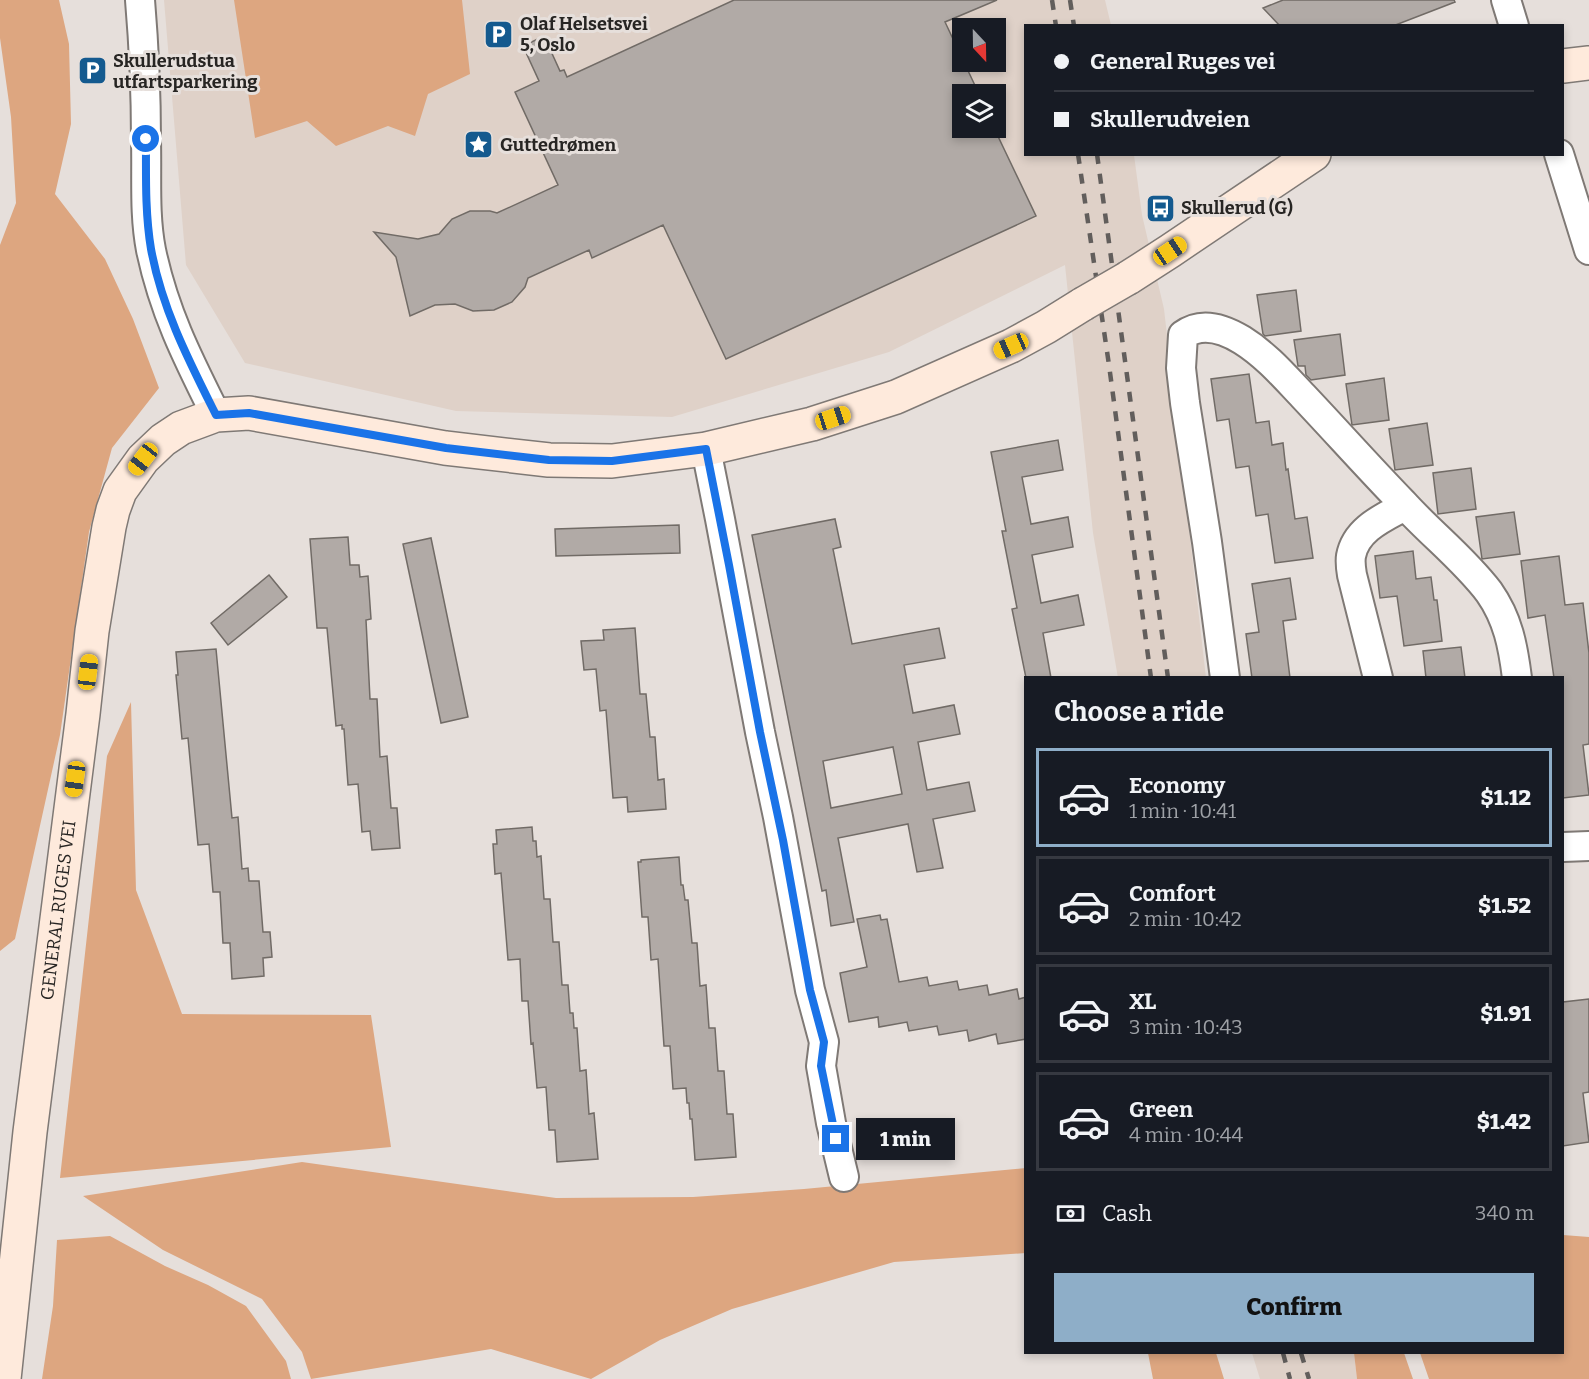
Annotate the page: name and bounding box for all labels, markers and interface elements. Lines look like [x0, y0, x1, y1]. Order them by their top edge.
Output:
place label: Olaf Helsetsvei 5, Oslo [520, 13, 648, 56]
parking icon: Olaf Helsetsvei 5, Oslo [483, 18, 515, 50]
north arrow [952, 18, 1006, 72]
map controls [952, 18, 1006, 138]
text: General Ruges vei [1090, 48, 1275, 75]
place label: Skullerudstua utfartsparkering [113, 50, 258, 93]
parking icon: Skullerudstua utfartsparkering [76, 55, 108, 87]
button: layers [952, 84, 1006, 138]
text: Skullerudveien [1090, 106, 1250, 133]
route start [132, 125, 159, 152]
place icon: Guttedrømen [463, 129, 495, 161]
place label: Guttedrømen [500, 134, 616, 156]
bus stop icon: Skullerud (G) [1144, 192, 1176, 224]
place label: Skullerud (G) [1181, 197, 1293, 219]
car [1150, 233, 1190, 269]
car [991, 330, 1031, 362]
car [813, 404, 853, 432]
car [125, 439, 161, 479]
car [77, 653, 99, 691]
text: Choose a ride [1054, 696, 1224, 728]
car [64, 760, 86, 798]
icon: car [1057, 771, 1111, 825]
text: Economy [1129, 772, 1225, 799]
text: $1.12 [1481, 784, 1531, 811]
text: 1 min · 10:41 [1129, 799, 1236, 823]
street label: GENERAL RUGES VEI [36, 819, 80, 1001]
icon: car [1057, 879, 1111, 933]
text: Comfort [1129, 880, 1216, 907]
text: $1.52 [1478, 892, 1531, 919]
text: 2 min · 10:42 [1129, 907, 1242, 931]
icon: car [1057, 987, 1111, 1041]
text: XL [1129, 988, 1156, 1015]
text: $1.91 [1480, 1000, 1531, 1027]
text: 3 min · 10:43 [1129, 1015, 1243, 1039]
icon: car [1057, 1095, 1111, 1149]
text: Green [1129, 1096, 1193, 1123]
text: $1.42 [1477, 1108, 1531, 1135]
callout: 1 min [857, 1118, 956, 1160]
text: 4 min · 10:44 [1129, 1123, 1243, 1147]
route end [822, 1125, 849, 1152]
text: 1 min [880, 1127, 931, 1151]
icon: cash [1054, 1197, 1087, 1230]
text: Cash [1102, 1200, 1152, 1227]
text: 340 m [1475, 1201, 1534, 1225]
button: Confirm [1054, 1273, 1534, 1342]

